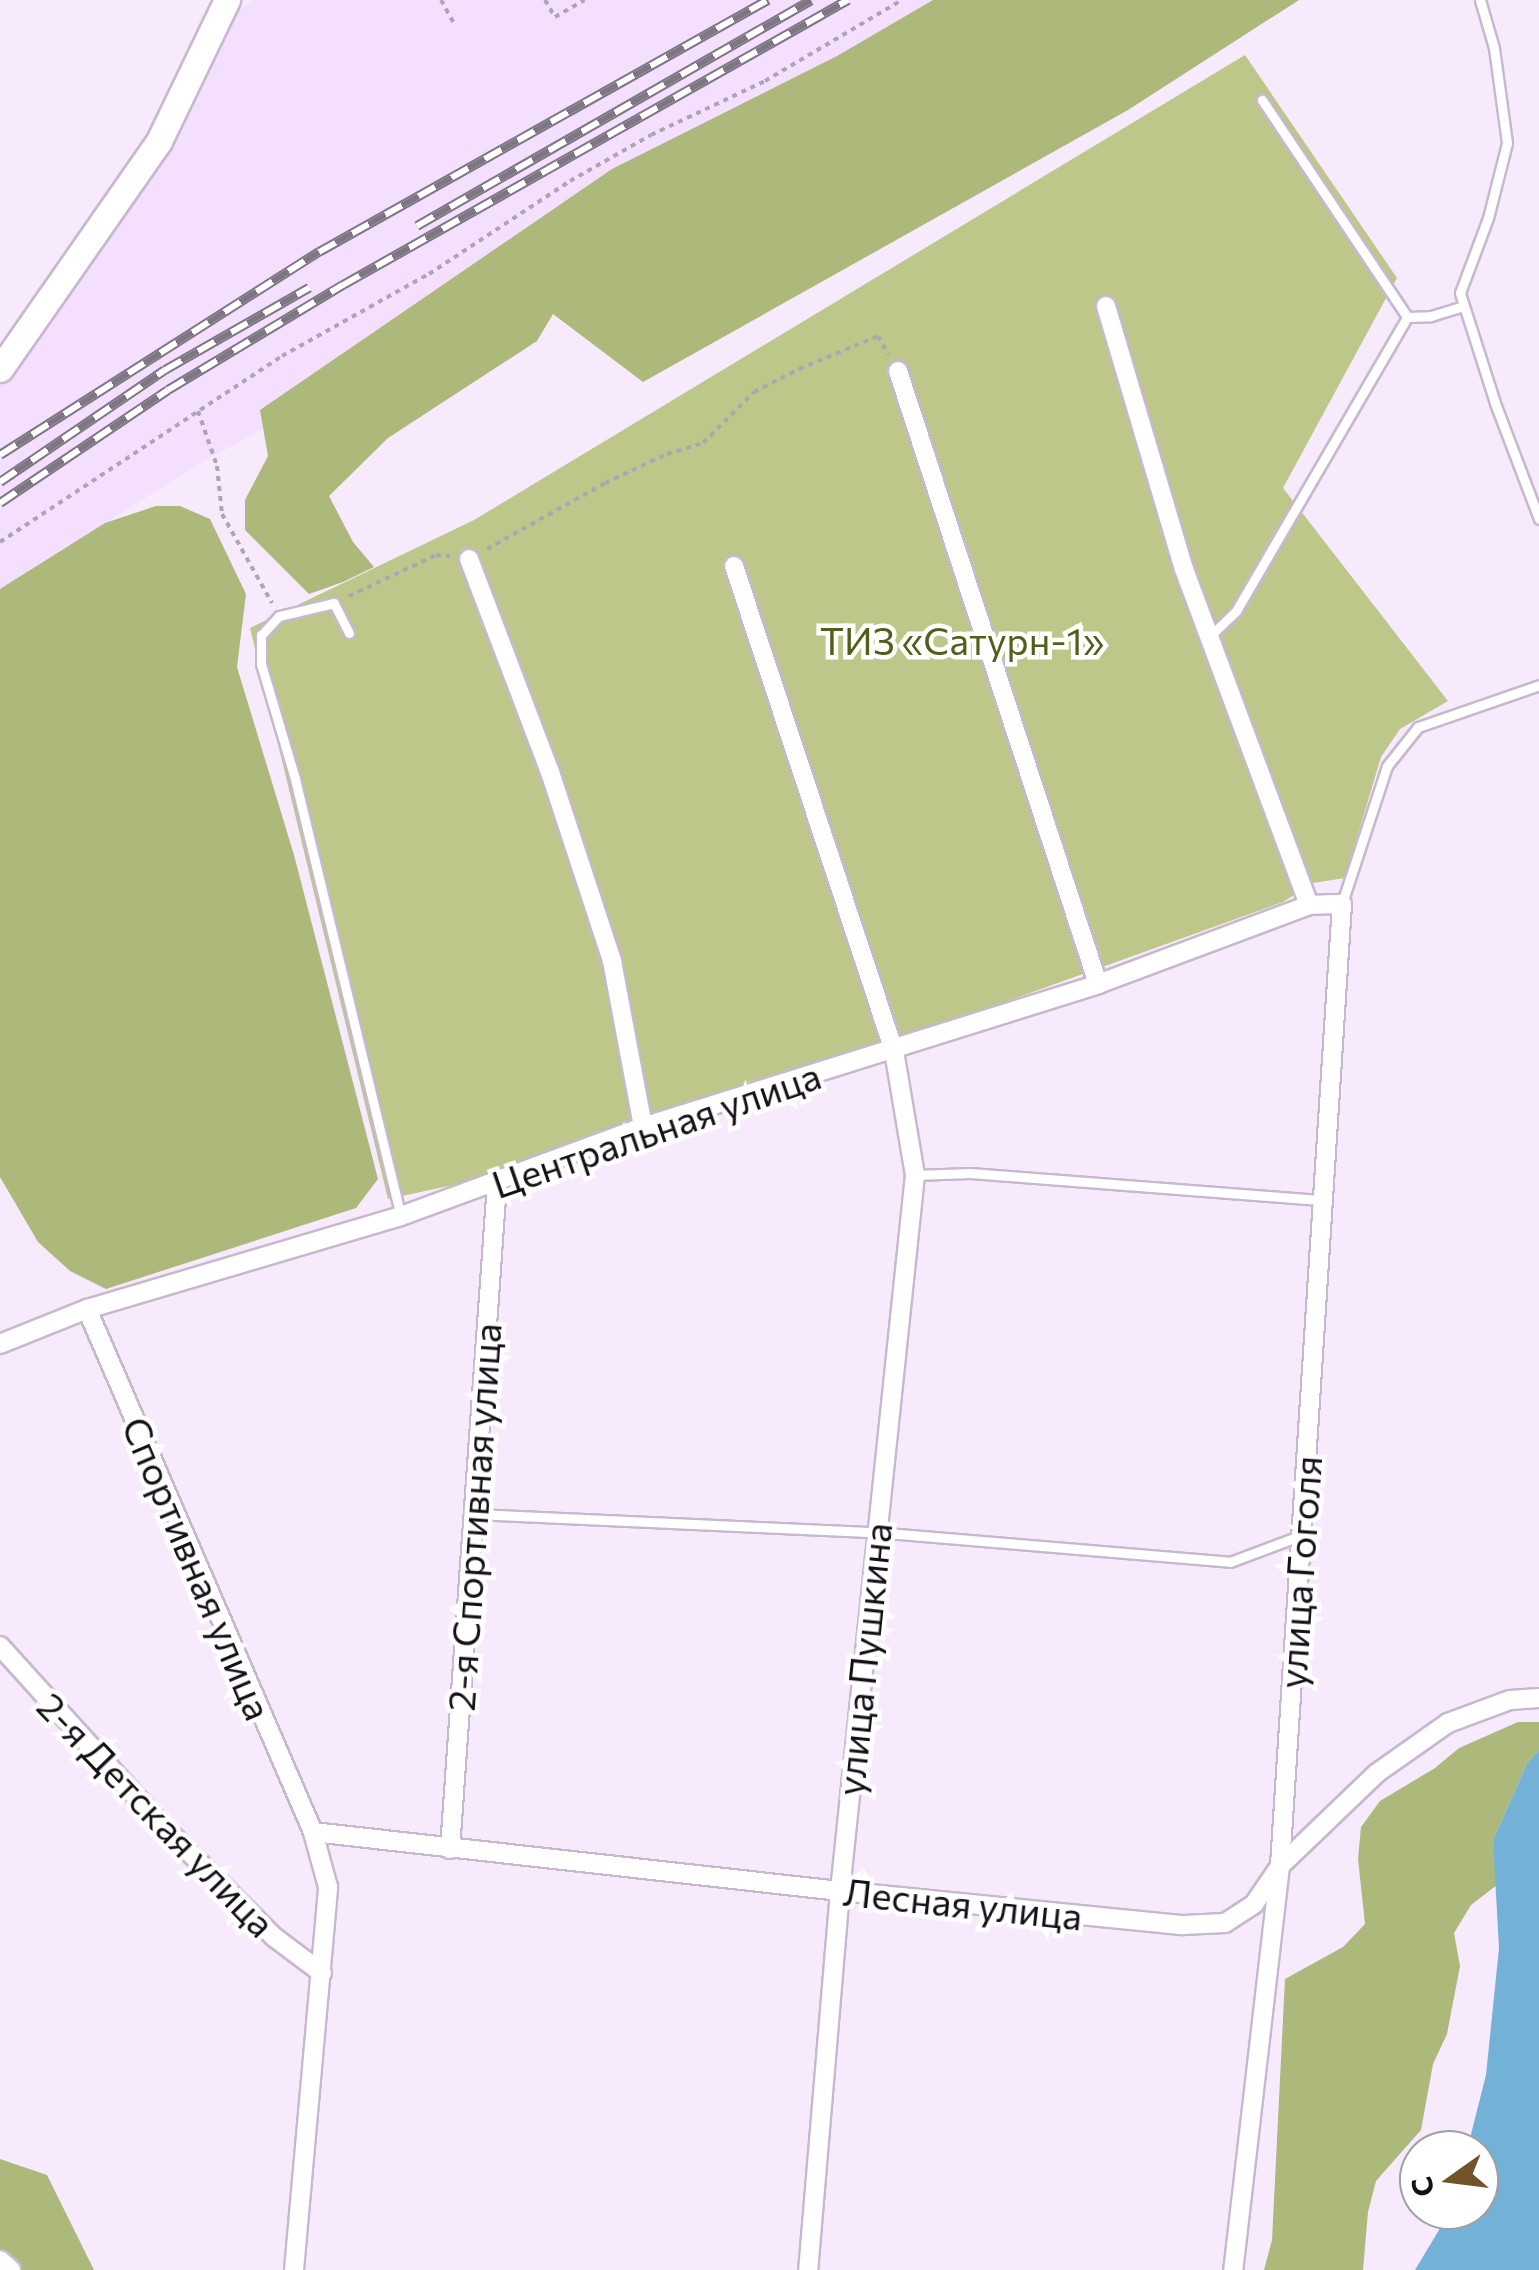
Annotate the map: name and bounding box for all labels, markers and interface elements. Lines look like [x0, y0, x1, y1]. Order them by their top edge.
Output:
park label: ТИЗ «Сатурн-1» [820, 617, 1104, 663]
street label: Центральная улица [486, 1051, 826, 1207]
street label: 2-я Спортивная улица [437, 1321, 509, 1713]
street label: Спортивная улица [114, 1410, 282, 1726]
street label: улица Гоголя [1268, 1454, 1330, 1690]
street label: улица Пушкина [826, 1520, 900, 1798]
street label: 2-я Детская улица [29, 1682, 285, 1946]
street label: Лесная улица [841, 1868, 1085, 1938]
north arrow [1399, 2130, 1499, 2230]
text: С [1403, 2173, 1441, 2200]

